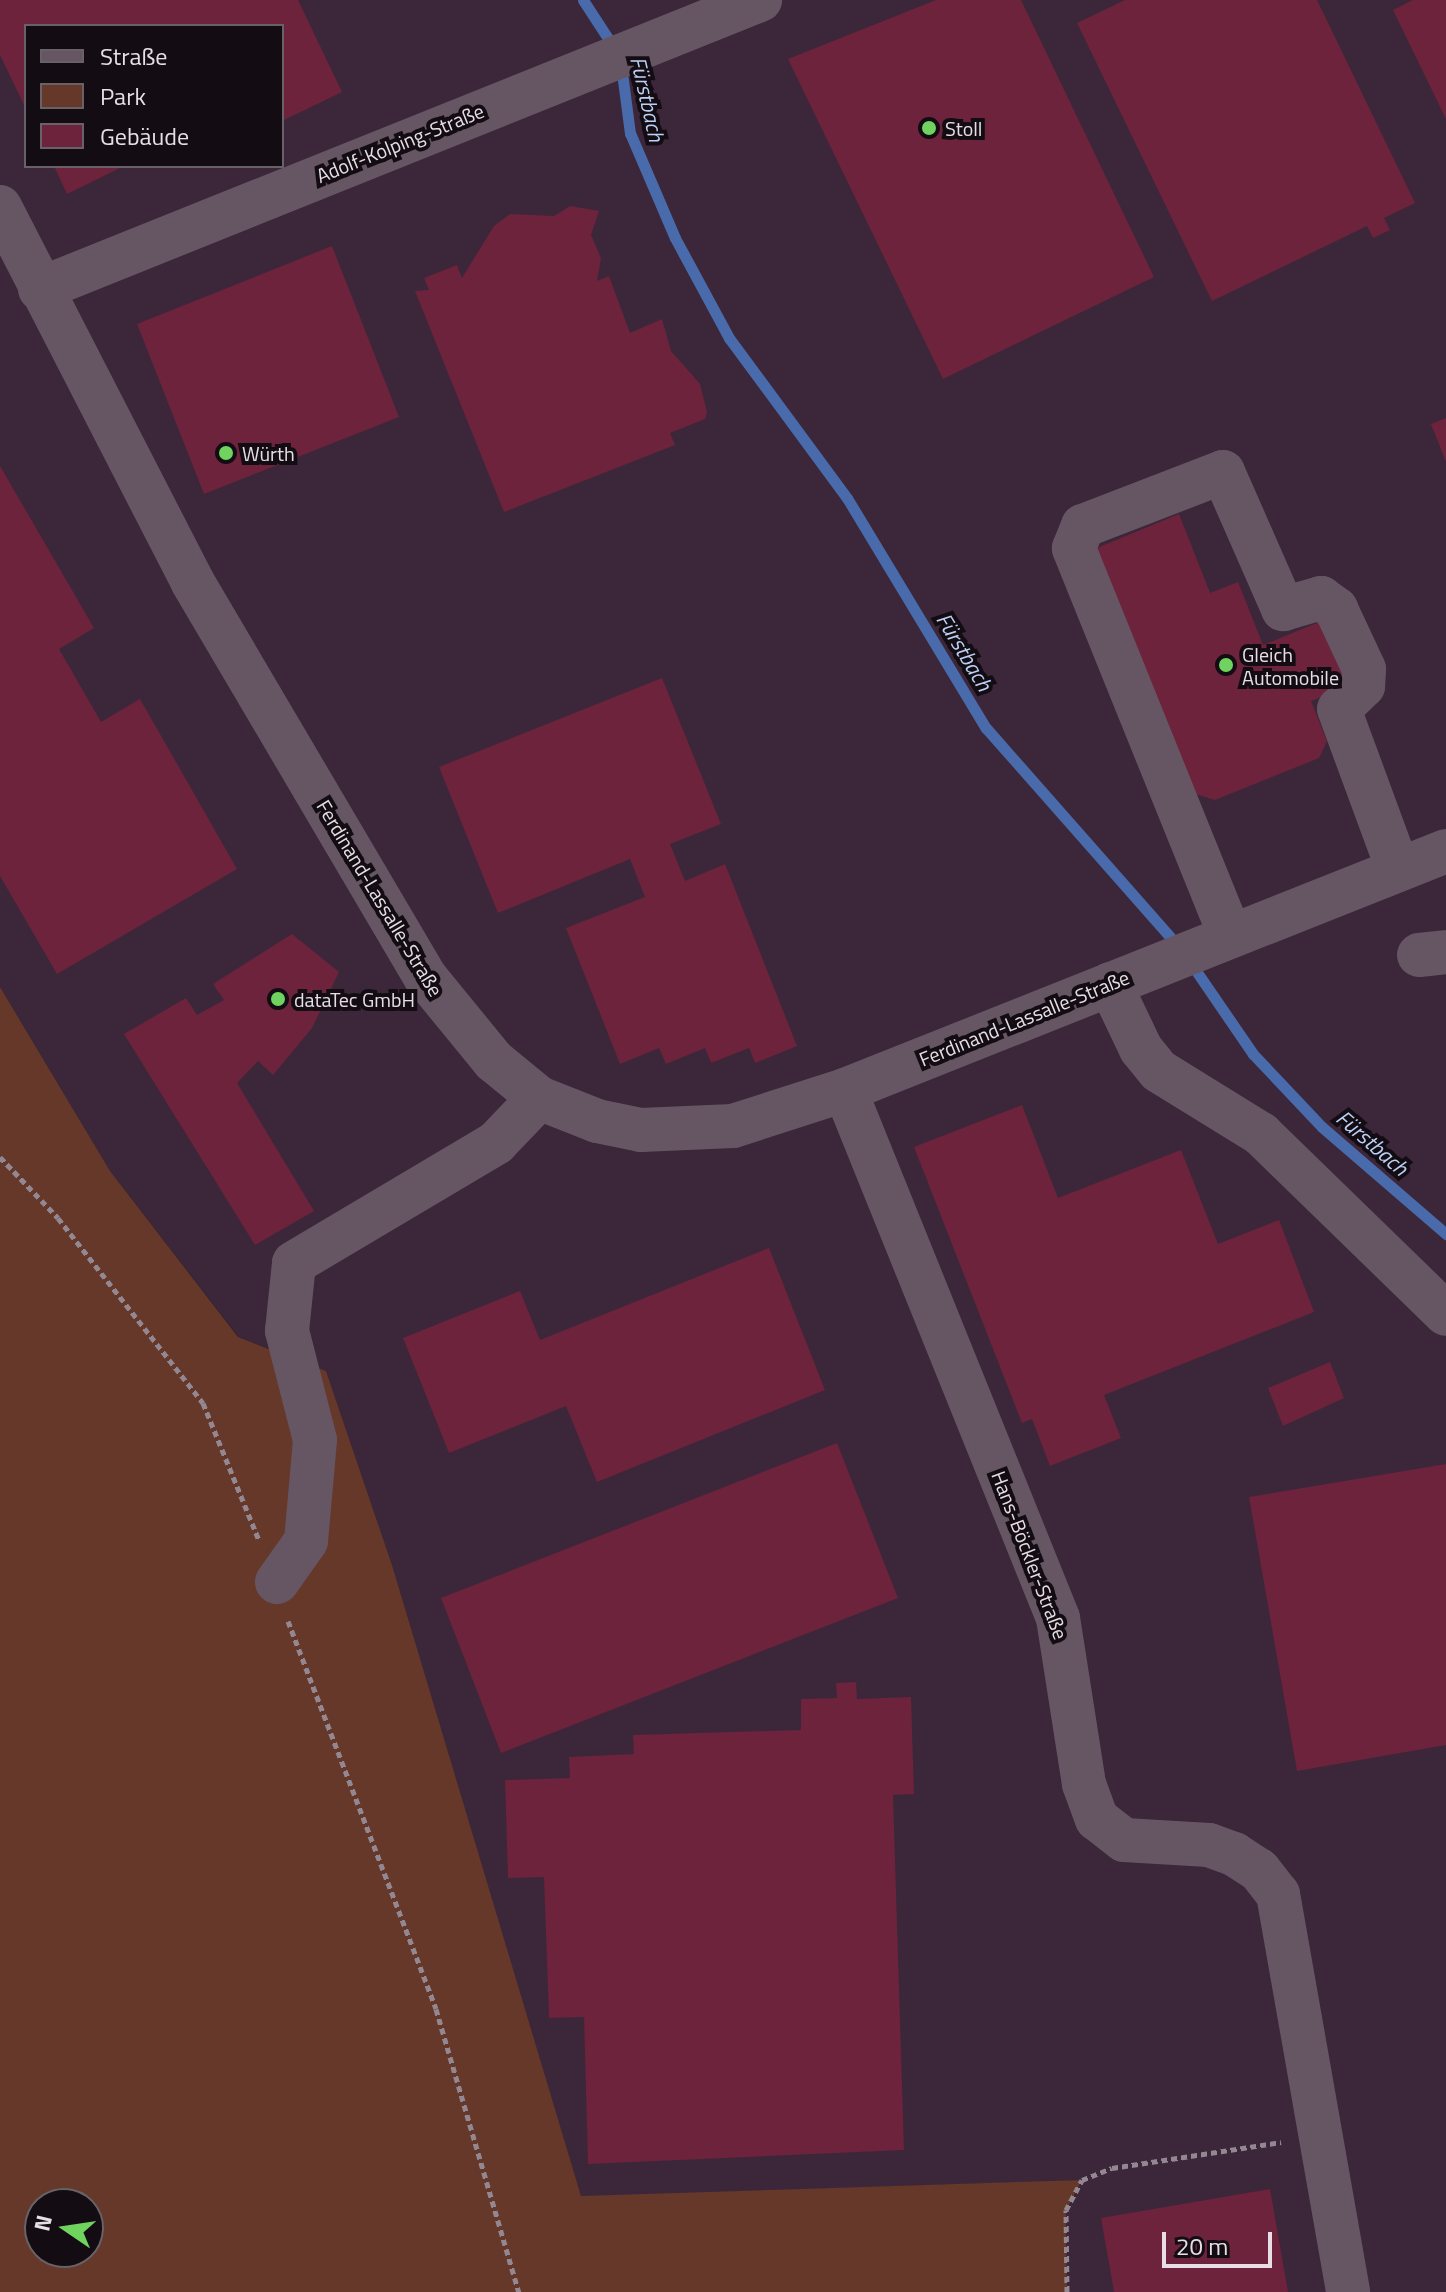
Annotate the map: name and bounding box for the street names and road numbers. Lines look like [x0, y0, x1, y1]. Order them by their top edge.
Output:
street label: Adolf-Kolping-Straße [313, 98, 487, 188]
street label: Ferdinand-Lassalle-Straße [312, 796, 448, 1000]
street label: Ferdinand-Lassalle-Straße [915, 965, 1133, 1071]
street label: Hans-Böckler-Straße [987, 1467, 1073, 1643]

